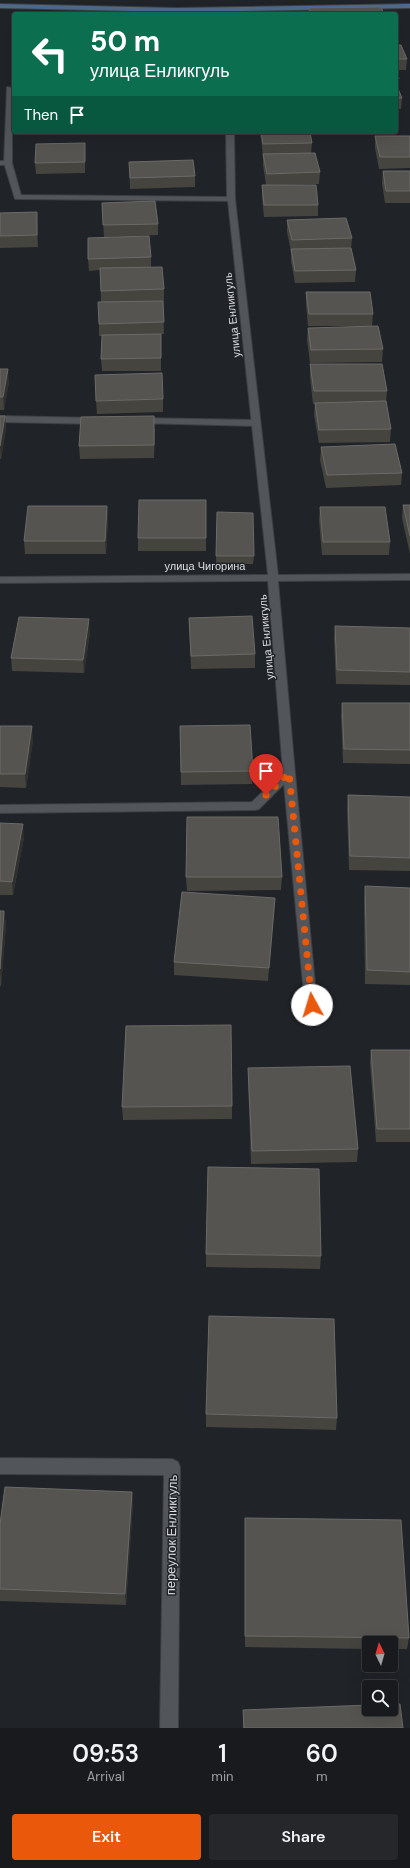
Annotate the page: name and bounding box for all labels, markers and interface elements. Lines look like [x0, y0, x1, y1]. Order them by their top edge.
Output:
text: 50 m [90, 23, 160, 60]
icon: left [24, 28, 76, 80]
text: улица Енликгуль [90, 59, 230, 83]
icon: arrive [66, 104, 88, 126]
text: Then [24, 105, 58, 125]
street label: улица Енликгуль [221, 272, 243, 358]
street label: улица Чигорина [165, 559, 246, 573]
street label: улица Енликгуль [255, 594, 277, 680]
pin [249, 754, 283, 795]
icon: arrive [255, 760, 277, 782]
position arrow [291, 984, 333, 1026]
street label: переулок Енликгуль [162, 1474, 181, 1595]
north arrow [362, 1636, 398, 1672]
map controls [362, 1636, 398, 1716]
button: search [362, 1680, 398, 1716]
text: 09:53 [72, 1738, 139, 1769]
text: 1 [218, 1738, 227, 1769]
text: 60 [306, 1738, 338, 1769]
text: Arrival [87, 1768, 125, 1785]
text: min [211, 1768, 234, 1785]
text: m [316, 1768, 328, 1785]
button: Exit [12, 1814, 201, 1860]
button: Share [209, 1814, 398, 1860]

